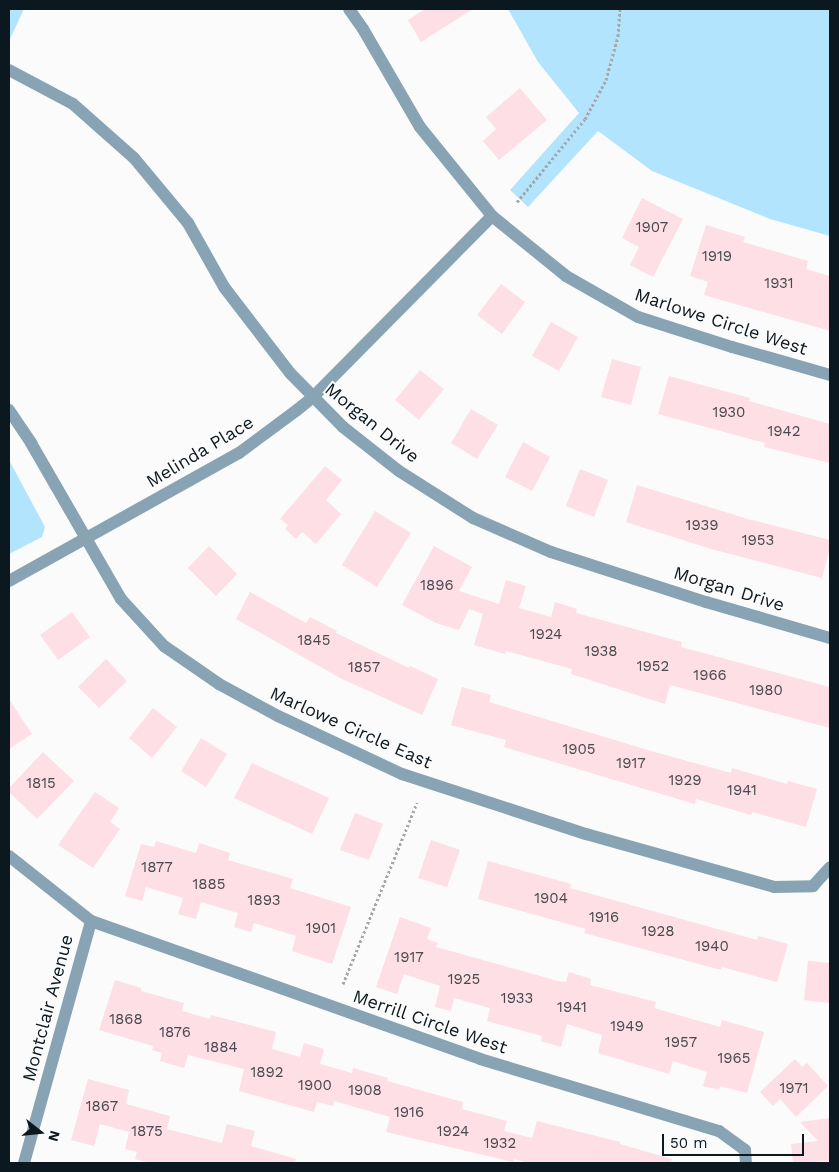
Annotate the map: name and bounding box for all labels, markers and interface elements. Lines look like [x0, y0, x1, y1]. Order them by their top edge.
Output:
house number: 1907 [636, 219, 668, 237]
house number: 1919 [702, 248, 732, 266]
house number: 1931 [764, 275, 794, 293]
street label: Marlowe Circle West [632, 284, 810, 360]
street label: Morgan Drive [321, 379, 423, 467]
house number: 1930 [713, 404, 745, 422]
street label: Melinda Place [142, 411, 258, 493]
house number: 1942 [767, 423, 801, 441]
house number: 1939 [686, 517, 718, 535]
house number: 1953 [742, 532, 774, 550]
street label: Morgan Drive [671, 562, 787, 616]
house number: 1896 [420, 577, 454, 595]
house number: 1924 [530, 626, 562, 644]
house number: 1845 [298, 632, 330, 650]
house number: 1938 [585, 643, 617, 661]
house number: 1952 [637, 658, 669, 676]
house number: 1857 [348, 659, 380, 677]
house number: 1966 [693, 667, 727, 685]
house number: 1980 [749, 682, 783, 700]
street label: Marlowe Circle East [267, 683, 435, 773]
house number: 1905 [562, 741, 596, 759]
house number: 1917 [616, 755, 646, 773]
house number: 1929 [668, 772, 702, 790]
house number: 1815 [26, 775, 56, 793]
house number: 1941 [727, 782, 757, 800]
house number: 1877 [141, 859, 173, 877]
house number: 1885 [192, 876, 226, 894]
house number: 1904 [534, 890, 568, 908]
house number: 1893 [248, 892, 280, 910]
house number: 1916 [589, 909, 619, 927]
house number: 1901 [306, 920, 336, 938]
house number: 1928 [641, 923, 675, 941]
street label: Montclair Avenue [18, 932, 78, 1084]
house number: 1940 [695, 938, 729, 956]
house number: 1917 [394, 949, 424, 967]
house number: 1925 [448, 971, 480, 989]
street label: Merrill Circle West [350, 985, 510, 1059]
house number: 1933 [501, 990, 533, 1008]
house number: 1941 [557, 999, 587, 1017]
house number: 1868 [109, 1011, 143, 1029]
house number: 1949 [610, 1018, 644, 1036]
house number: 1876 [159, 1024, 191, 1042]
house number: 1957 [665, 1034, 697, 1052]
house number: 1884 [204, 1039, 238, 1057]
house number: 1965 [718, 1050, 750, 1068]
house number: 1892 [250, 1064, 284, 1082]
house number: 1900 [298, 1077, 332, 1095]
house number: 1971 [779, 1080, 809, 1098]
house number: 1908 [348, 1082, 382, 1100]
house number: 1867 [86, 1098, 118, 1116]
house number: 1916 [394, 1104, 424, 1122]
north arrow [15, 1107, 65, 1157]
house number: 1875 [131, 1123, 163, 1141]
house number: 1924 [437, 1123, 469, 1141]
scale bar [664, 1124, 806, 1156]
text: N [45, 1129, 64, 1143]
text: 50 m [670, 1134, 707, 1152]
house number: 1932 [484, 1135, 516, 1153]

